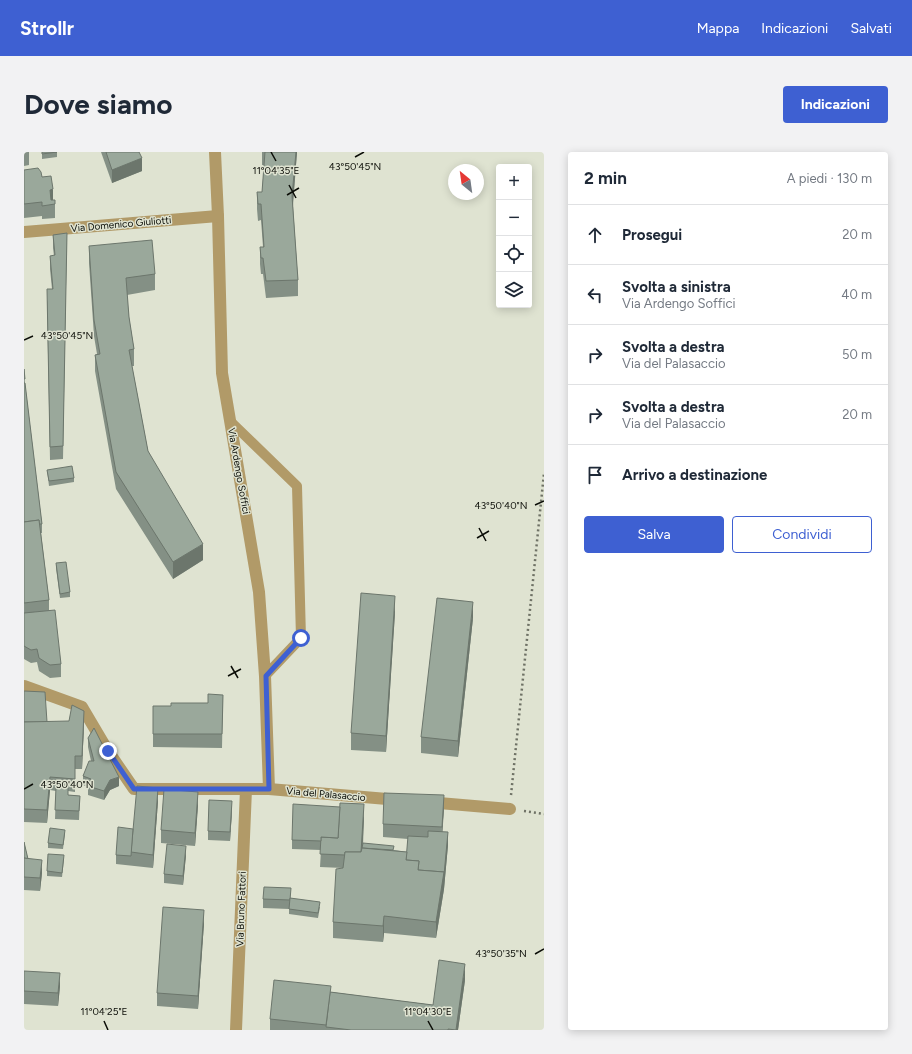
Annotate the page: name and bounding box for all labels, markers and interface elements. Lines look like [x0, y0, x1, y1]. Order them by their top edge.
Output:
text: Strollr [20, 17, 74, 40]
text: Mappa [697, 20, 739, 37]
text: Indicazioni [761, 20, 828, 37]
text: Salvati [850, 20, 892, 37]
button: Indicazioni [783, 86, 888, 123]
text: Dove siamo [24, 87, 173, 121]
text: 43°50'45"N [329, 160, 381, 173]
text: 11°04'35"E [253, 164, 300, 177]
north arrow [448, 164, 484, 200]
map controls [496, 164, 532, 308]
button: + [496, 164, 532, 200]
text: 2 min [584, 168, 627, 188]
text: A piedi · 130 m [787, 171, 872, 186]
button: − [496, 200, 532, 236]
street label: Via Domenico Giuliotti [70, 213, 172, 235]
icon: ahead [584, 224, 606, 246]
text: Prosegui [622, 226, 682, 244]
text: 20 m [842, 227, 872, 242]
button: locate [496, 236, 532, 272]
button: layers [496, 272, 532, 308]
text: Svolta a sinistra [622, 278, 731, 296]
icon: left [584, 284, 606, 306]
text: 40 m [841, 287, 872, 302]
text: Via Ardengo Soffici [622, 296, 736, 311]
text: 43°50'45"N [41, 329, 93, 342]
text: Svolta a destra [622, 338, 725, 356]
icon: right [584, 344, 606, 366]
text: 50 m [842, 347, 872, 362]
text: Via del Palasaccio [622, 356, 725, 371]
text: Svolta a destra [622, 398, 725, 416]
icon: right [584, 404, 606, 426]
text: 20 m [842, 407, 872, 422]
text: Via del Palasaccio [622, 416, 725, 431]
street label: Via Ardengo Soffici [225, 427, 253, 515]
icon: arrive [584, 464, 606, 486]
text: Arrivo a destinazione [622, 466, 767, 484]
text: 43°50'40"N [474, 499, 528, 512]
button: Salva [584, 516, 724, 553]
button: Condividi [732, 516, 872, 553]
route start [292, 629, 310, 647]
route end [99, 742, 117, 760]
text: 43°50'40"N [40, 778, 94, 791]
street label: Via del Palasaccio [286, 784, 366, 804]
street label: Via Bruno Fattori [233, 871, 249, 947]
text: 43°50'35"N [475, 947, 527, 960]
text: 11°04'25"E [80, 1005, 128, 1018]
text: 11°04'30"E [404, 1005, 452, 1018]

